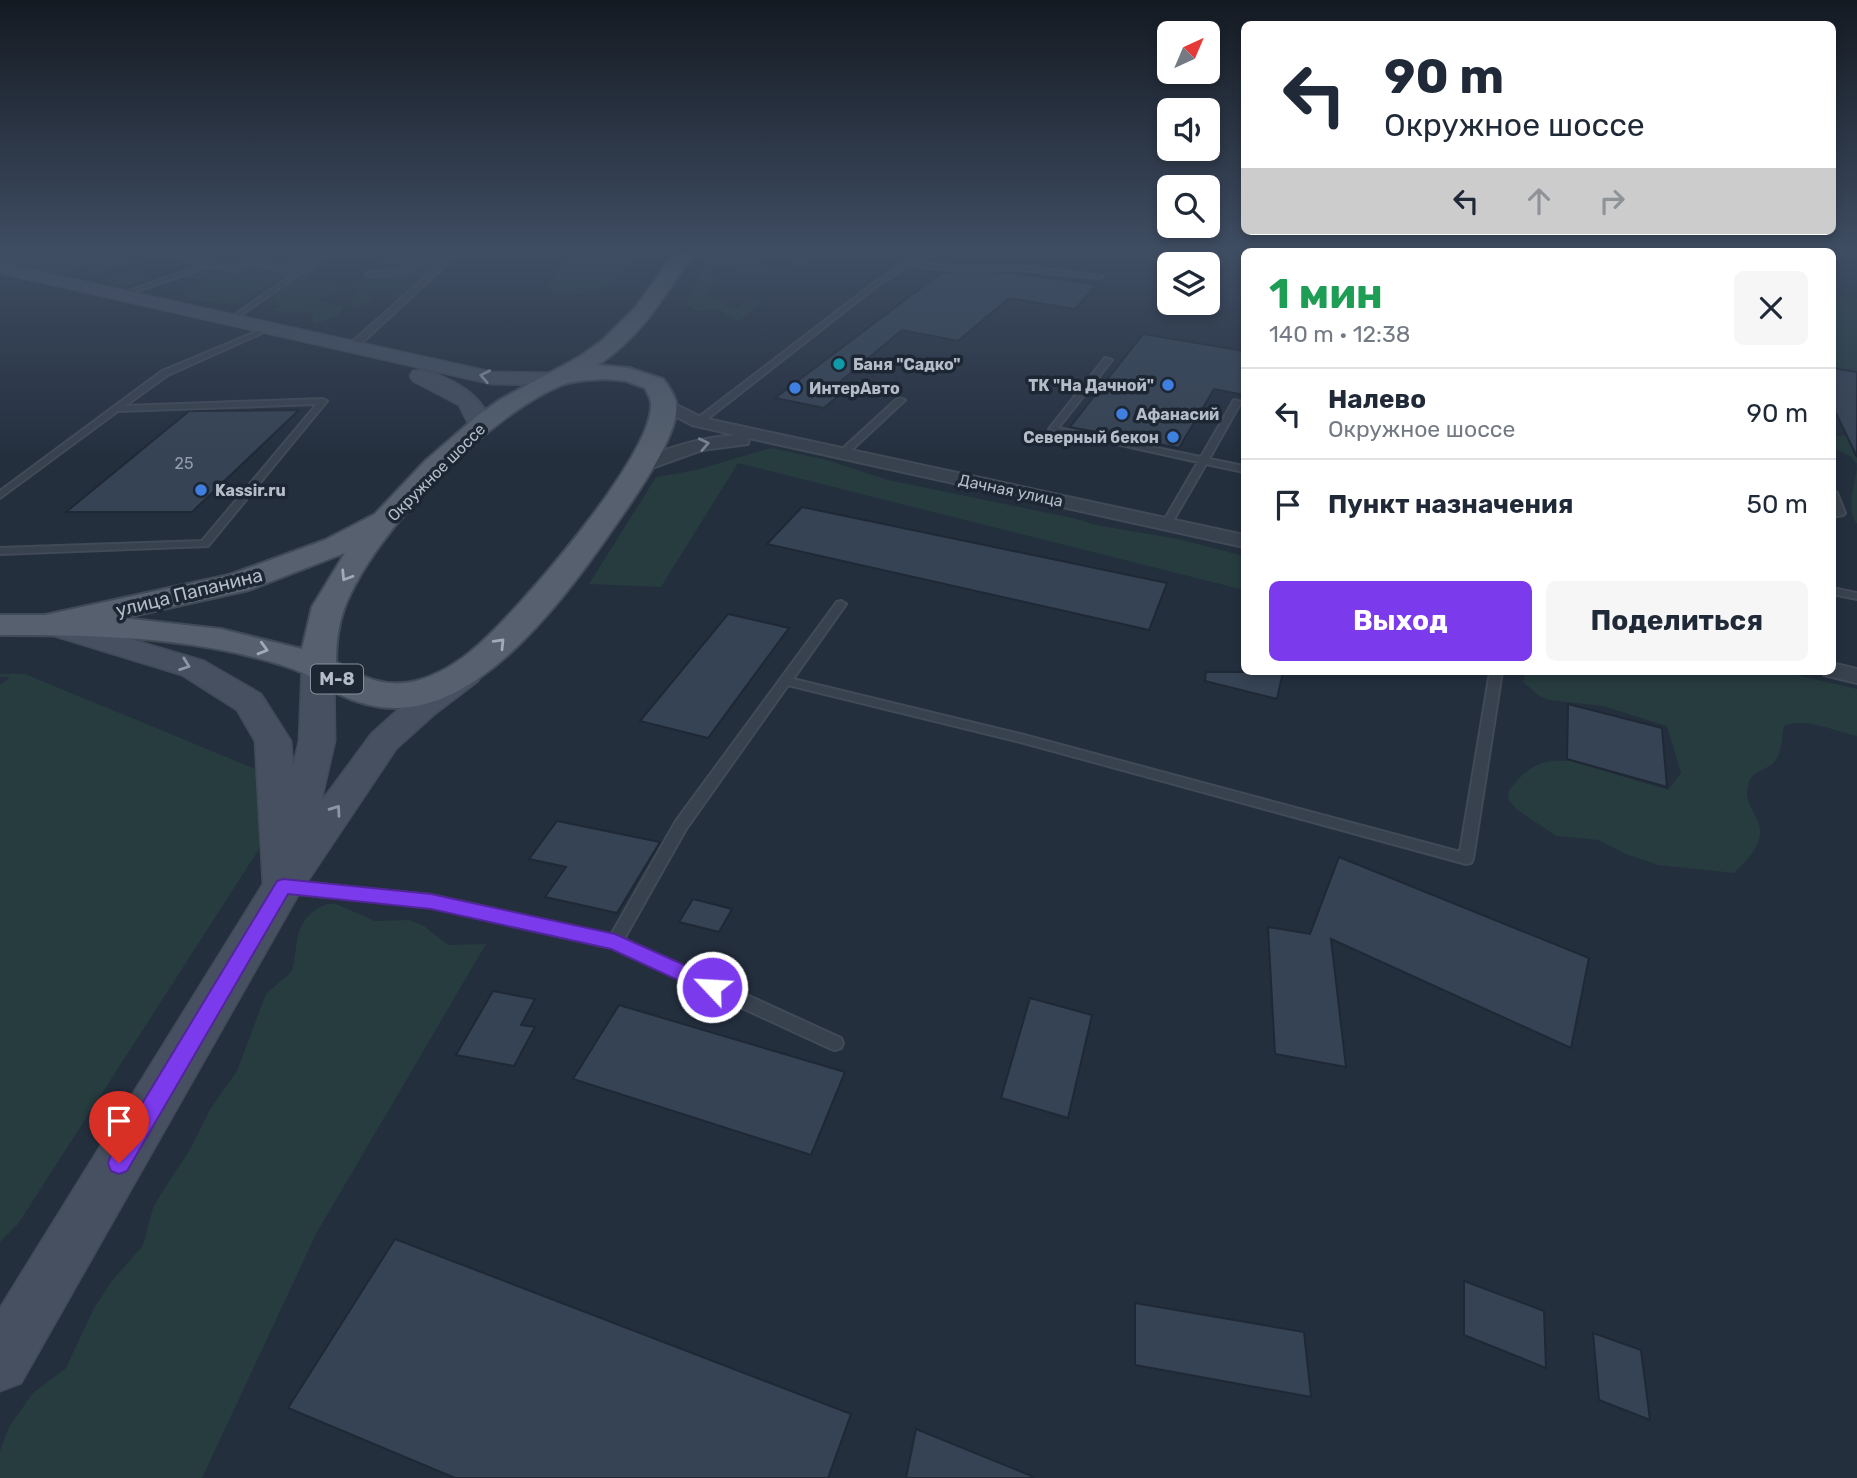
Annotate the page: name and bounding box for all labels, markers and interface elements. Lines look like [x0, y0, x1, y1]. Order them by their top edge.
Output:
north arrow [1157, 21, 1220, 84]
map controls [1157, 21, 1220, 315]
text: 90 m [1384, 47, 1504, 105]
icon: left [1269, 49, 1360, 140]
button: sound [1157, 98, 1220, 161]
text: Окружное шоссе [1384, 106, 1645, 144]
button: search [1157, 175, 1220, 238]
icon: left [1447, 182, 1485, 220]
icon: ahead [1520, 182, 1558, 220]
icon: right [1593, 182, 1631, 220]
button: layers [1157, 252, 1220, 315]
text: 1 мин [1269, 269, 1383, 319]
button: close [1734, 271, 1808, 345]
text: 140 m · 12:38 [1269, 320, 1410, 348]
place label: Баня "Садко" [853, 355, 961, 374]
marker: Баня "Садко" [831, 356, 847, 372]
one-way arrow [479, 369, 491, 384]
place label: ТК "На Дачной" [1028, 376, 1154, 395]
marker: ТК "На Дачной" [1160, 377, 1176, 393]
place label: ИнтерАвто [809, 379, 900, 398]
marker: ИнтерАвто [787, 380, 803, 396]
text: Налево [1328, 384, 1426, 415]
icon: left [1269, 395, 1307, 433]
text: 90 m [1747, 398, 1808, 429]
place label: Афанасий [1136, 405, 1219, 424]
marker: Афанасий [1114, 406, 1130, 422]
text: Окружное шоссе [1328, 415, 1515, 443]
street label: Окружное шоссе [384, 420, 489, 525]
place label: Северный бекон [1023, 428, 1159, 447]
marker: Северный бекон [1165, 429, 1181, 445]
one-way arrow [698, 438, 710, 453]
house number: 25 [175, 454, 193, 473]
street label: Дачная улица [957, 470, 1065, 511]
place label: Kassir.ru [215, 481, 286, 500]
marker: Kassir.ru [193, 482, 209, 498]
icon: arrive [1269, 486, 1307, 524]
text: Пункт назначения [1328, 489, 1573, 520]
text: 50 m [1747, 489, 1808, 520]
street label: улица Папанина [113, 563, 265, 622]
one-way arrow [341, 568, 354, 581]
button: Выход [1269, 581, 1532, 661]
button: Поделиться [1546, 581, 1808, 661]
one-way arrow [492, 638, 505, 651]
one-way arrow [256, 641, 268, 656]
one-way arrow [178, 657, 190, 671]
road number: М-8 [311, 664, 363, 694]
one-way arrow [328, 805, 340, 818]
position arrow [675, 950, 749, 1024]
pin [89, 1091, 149, 1163]
icon: arrive [100, 1102, 138, 1140]

